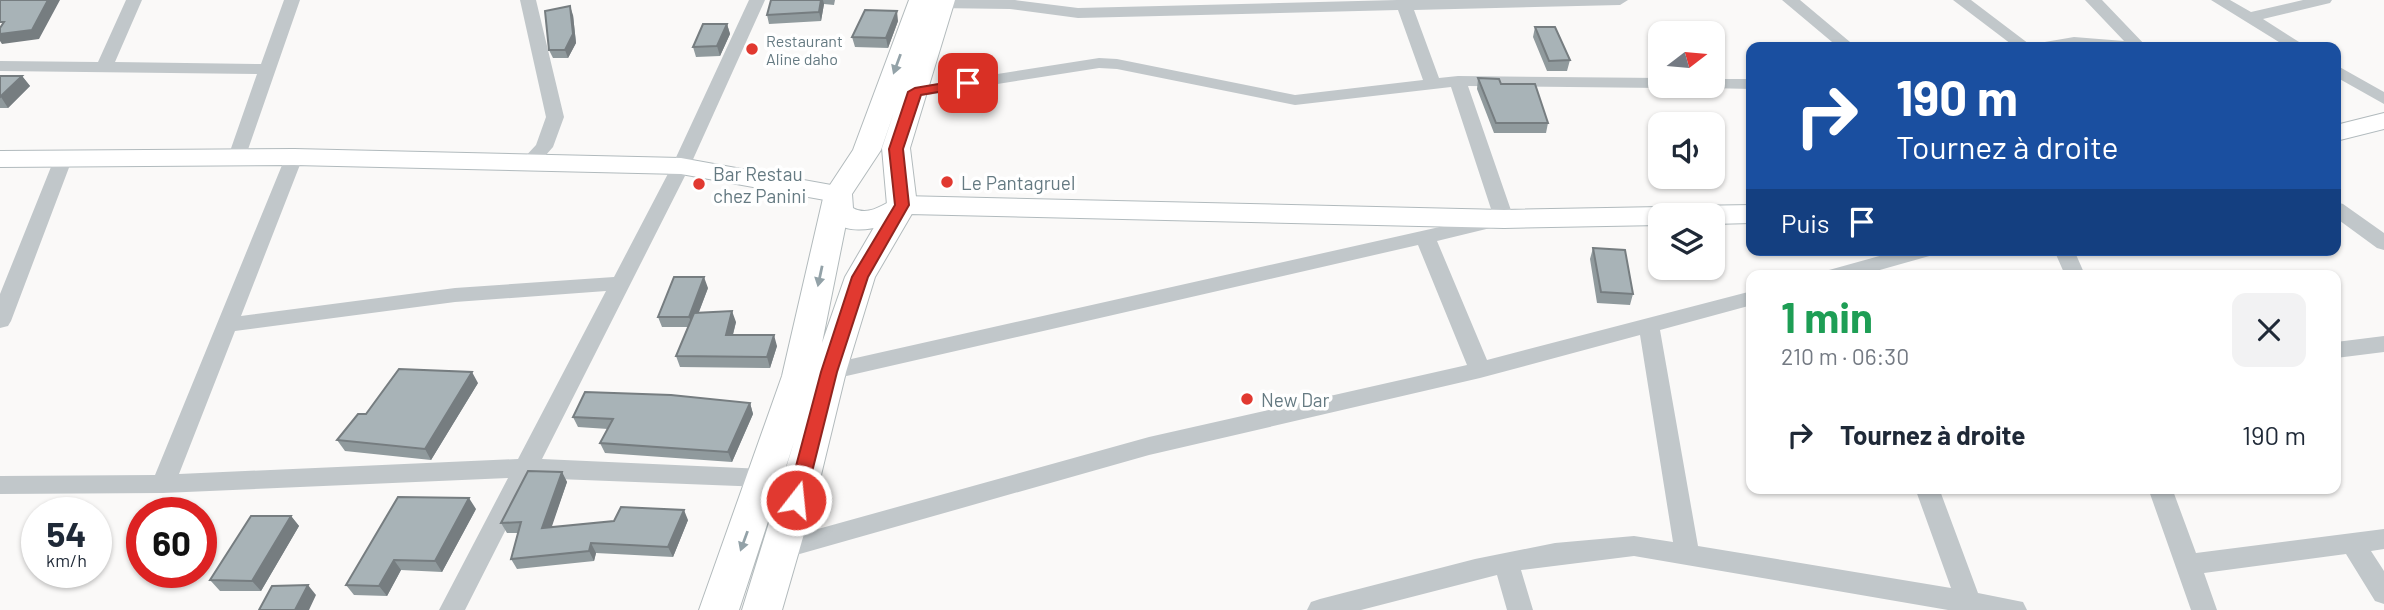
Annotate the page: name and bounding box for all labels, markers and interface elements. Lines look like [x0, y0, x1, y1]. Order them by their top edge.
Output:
north arrow [1648, 21, 1726, 98]
map controls [1648, 21, 1725, 280]
place label: Restaurant Aline daho [766, 31, 843, 68]
marker: Restaurant Aline daho [744, 41, 760, 57]
pin [938, 53, 998, 113]
one-way arrow [891, 54, 902, 75]
icon: arrive [949, 64, 987, 102]
text: 190 m [1896, 67, 2018, 126]
icon: right [1781, 70, 1872, 161]
button: sound [1648, 112, 1725, 189]
text: Tournez à droite [1896, 127, 2118, 165]
place label: Bar Restau chez Panini [713, 162, 806, 207]
place label: Le Pantagruel [961, 171, 1075, 194]
marker: Le Pantagruel [939, 174, 955, 190]
marker: Bar Restau chez Panini [691, 176, 707, 192]
button: layers [1648, 203, 1725, 280]
icon: arrive [1843, 203, 1881, 241]
text: Puis [1781, 207, 1829, 238]
one-way arrow [815, 265, 826, 287]
text: 1 min [1781, 291, 1873, 341]
button: close [2232, 293, 2306, 367]
text: 210 m · 06:30 [1781, 342, 1909, 370]
place label: New Dar [1261, 388, 1330, 411]
marker: New Dar [1239, 391, 1255, 407]
icon: right [1781, 416, 1819, 454]
text: Tournez à droite [1840, 419, 2025, 450]
text: 190 m [2242, 419, 2306, 450]
position arrow [759, 463, 833, 537]
speed limit sign: 60 [126, 497, 217, 588]
text: 54 [46, 512, 87, 554]
one-way arrow [738, 531, 749, 552]
text: km/h [46, 549, 87, 571]

